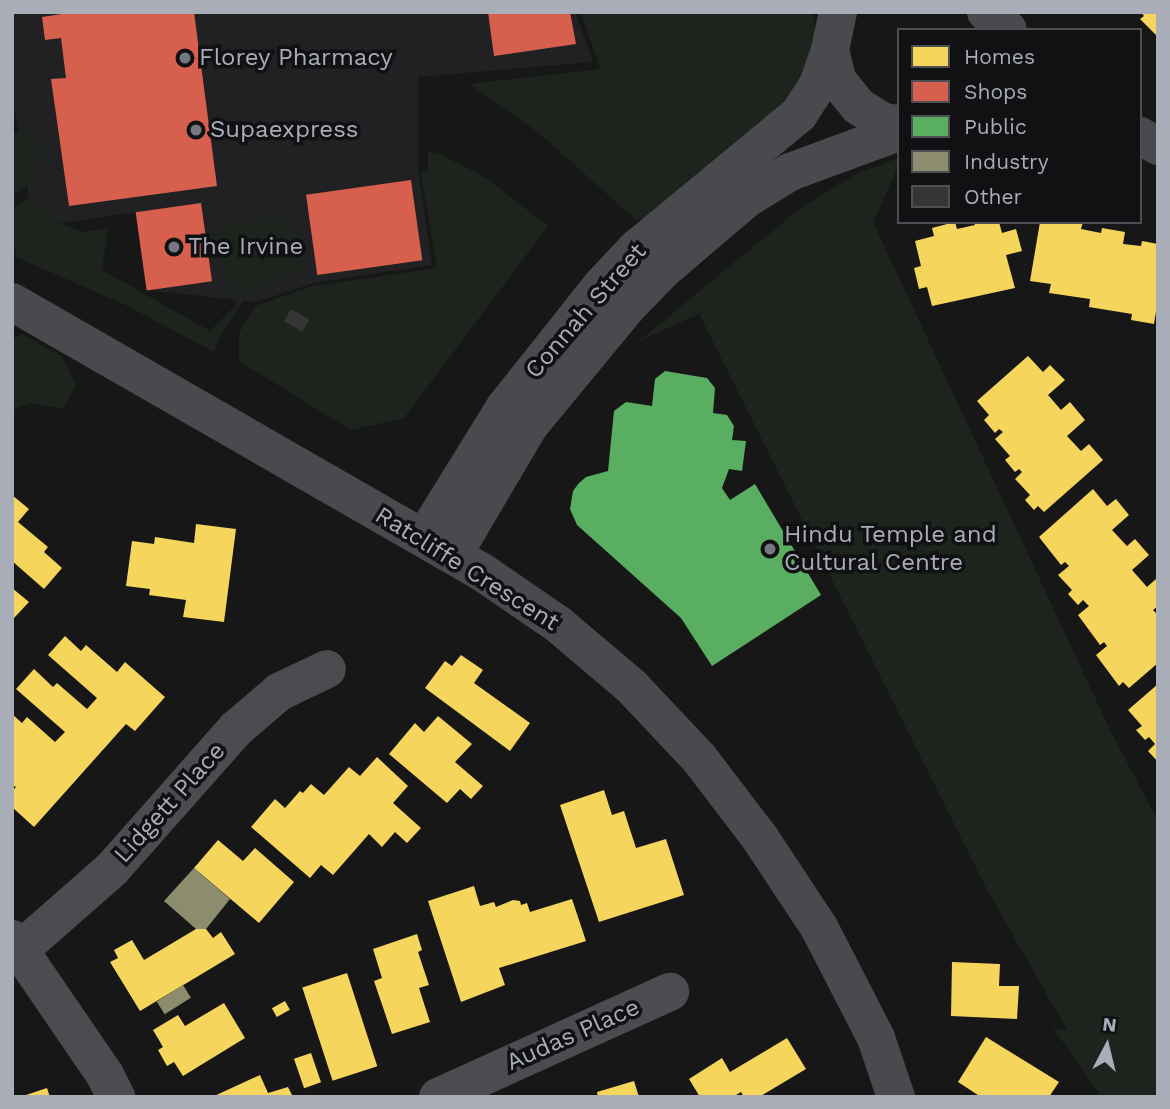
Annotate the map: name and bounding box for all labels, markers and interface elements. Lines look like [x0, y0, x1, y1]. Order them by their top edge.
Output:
legend [897, 28, 1142, 224]
place label: Florey Pharmacy [199, 44, 393, 72]
text: Homes [964, 44, 1035, 69]
marker: Florey Pharmacy [177, 50, 193, 66]
text: Shops [964, 79, 1027, 104]
text: Public [964, 114, 1027, 139]
place label: Supaexpress [210, 116, 358, 144]
marker: Supaexpress [188, 122, 204, 138]
text: Industry [964, 149, 1049, 174]
text: Other [964, 184, 1022, 209]
place label: The Irvine [188, 233, 303, 261]
street label: Connah Street [520, 238, 652, 384]
marker: The Irvine [166, 239, 182, 255]
street label: Ratcliffe Crescent [370, 501, 564, 637]
place label: Hindu Temple and Cultural Centre [784, 521, 997, 577]
marker: Hindu Temple and Cultural Centre [762, 541, 778, 557]
street label: Lidgett Place [109, 737, 231, 869]
street label: Audas Place [502, 993, 644, 1077]
north arrow [1072, 1011, 1142, 1081]
text: N [1101, 1012, 1118, 1037]

